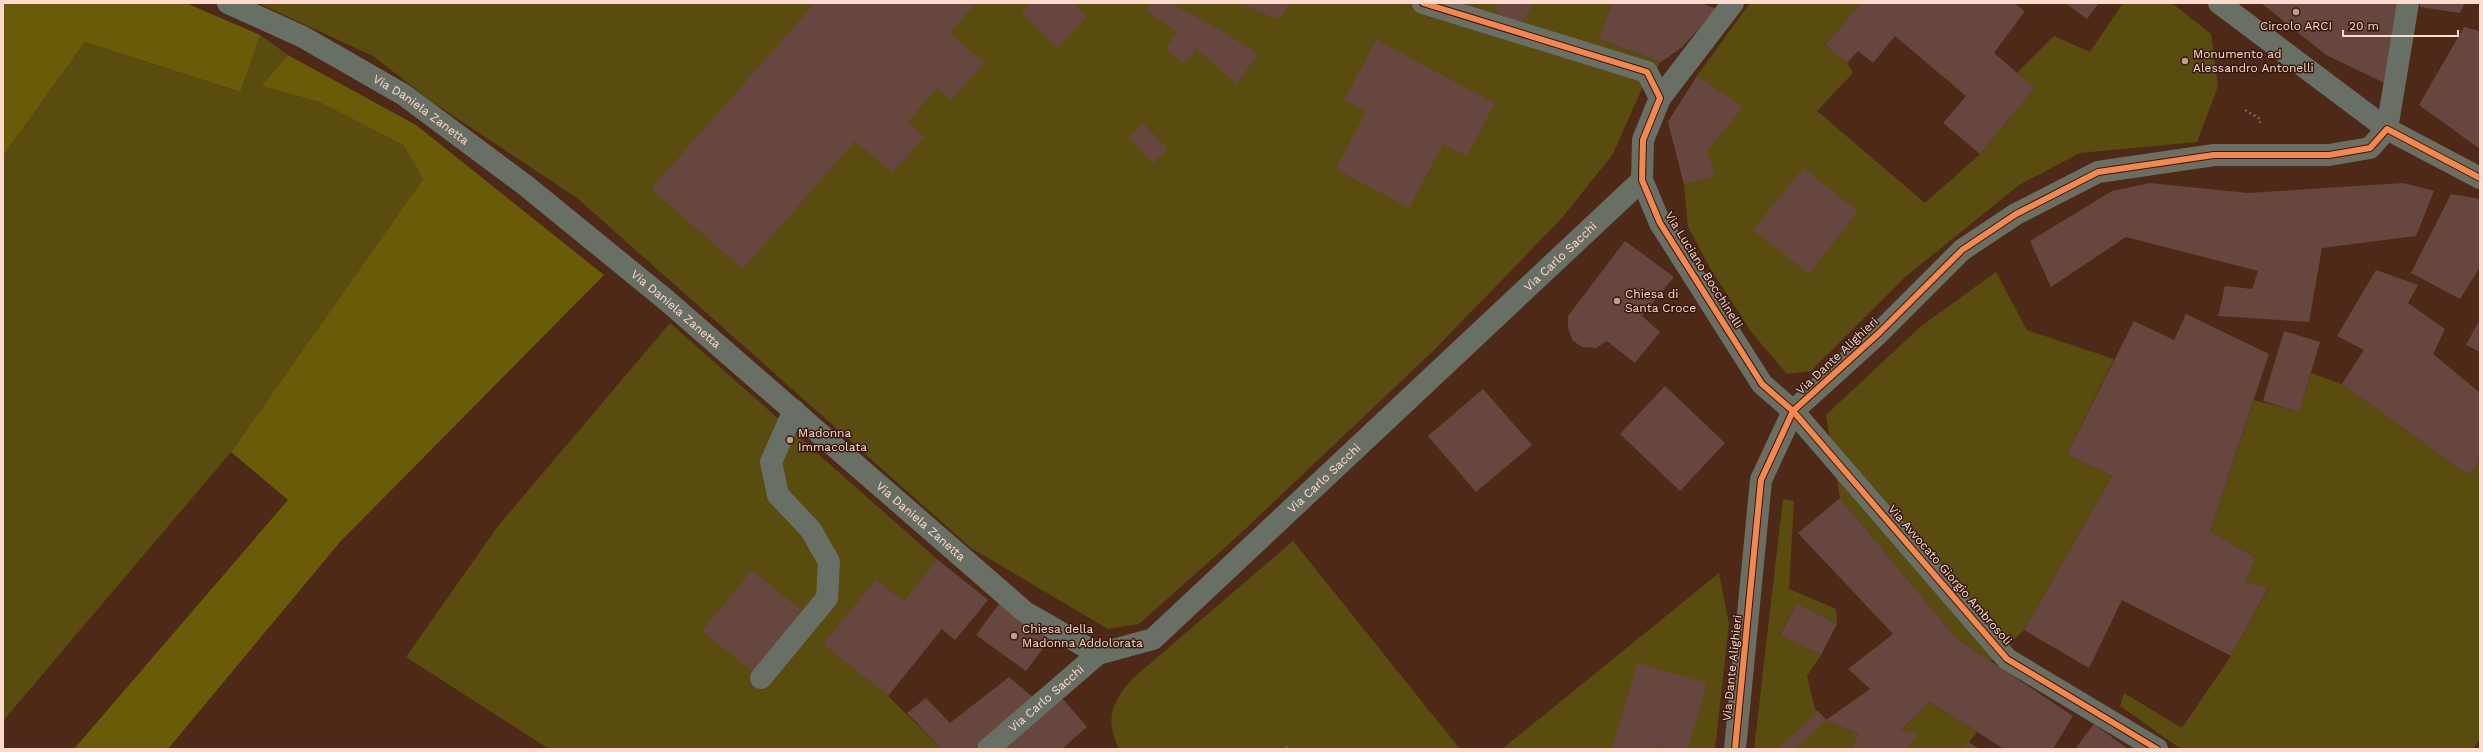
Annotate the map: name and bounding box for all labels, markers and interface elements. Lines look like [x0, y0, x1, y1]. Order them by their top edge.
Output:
marker: Circolo ARCI [2291, 7, 2301, 17]
scale bar [2343, 12, 2458, 38]
place label: Circolo ARCI [2260, 19, 2332, 33]
text: 20 m [2349, 19, 2379, 33]
place label: Monumento ad Alessandro Antonelli [2193, 47, 2314, 75]
marker: Monumento ad Alessandro Antonelli [2180, 56, 2190, 66]
street label: Via Daniela Zanetta [370, 72, 472, 148]
street label: Via Luciano Bocchinelli [1662, 209, 1746, 331]
street label: Via Carlo Sacchi [1521, 219, 1600, 294]
street label: Via Daniela Zanetta [628, 267, 724, 351]
place label: Chiesa di Santa Croce [1625, 287, 1696, 315]
marker: Chiesa di Santa Croce [1612, 296, 1622, 306]
street label: Via Dante Alighieri [1793, 314, 1881, 398]
place label: Madonna Immacolata [798, 426, 867, 454]
marker: Madonna Immacolata [785, 435, 795, 445]
street label: Via Carlo Sacchi [1285, 441, 1364, 516]
street label: Via Daniela Zanetta [873, 479, 968, 564]
street label: Via Avvocato Giorgio Ambrosoli [1885, 502, 2015, 648]
street label: Via Dante Alighieri [1719, 614, 1745, 722]
place label: Chiesa della Madonna Addolorata [1022, 622, 1143, 650]
marker: Chiesa della Madonna Addolorata [1009, 631, 1019, 641]
street label: Via Carlo Sacchi [1006, 662, 1087, 735]

